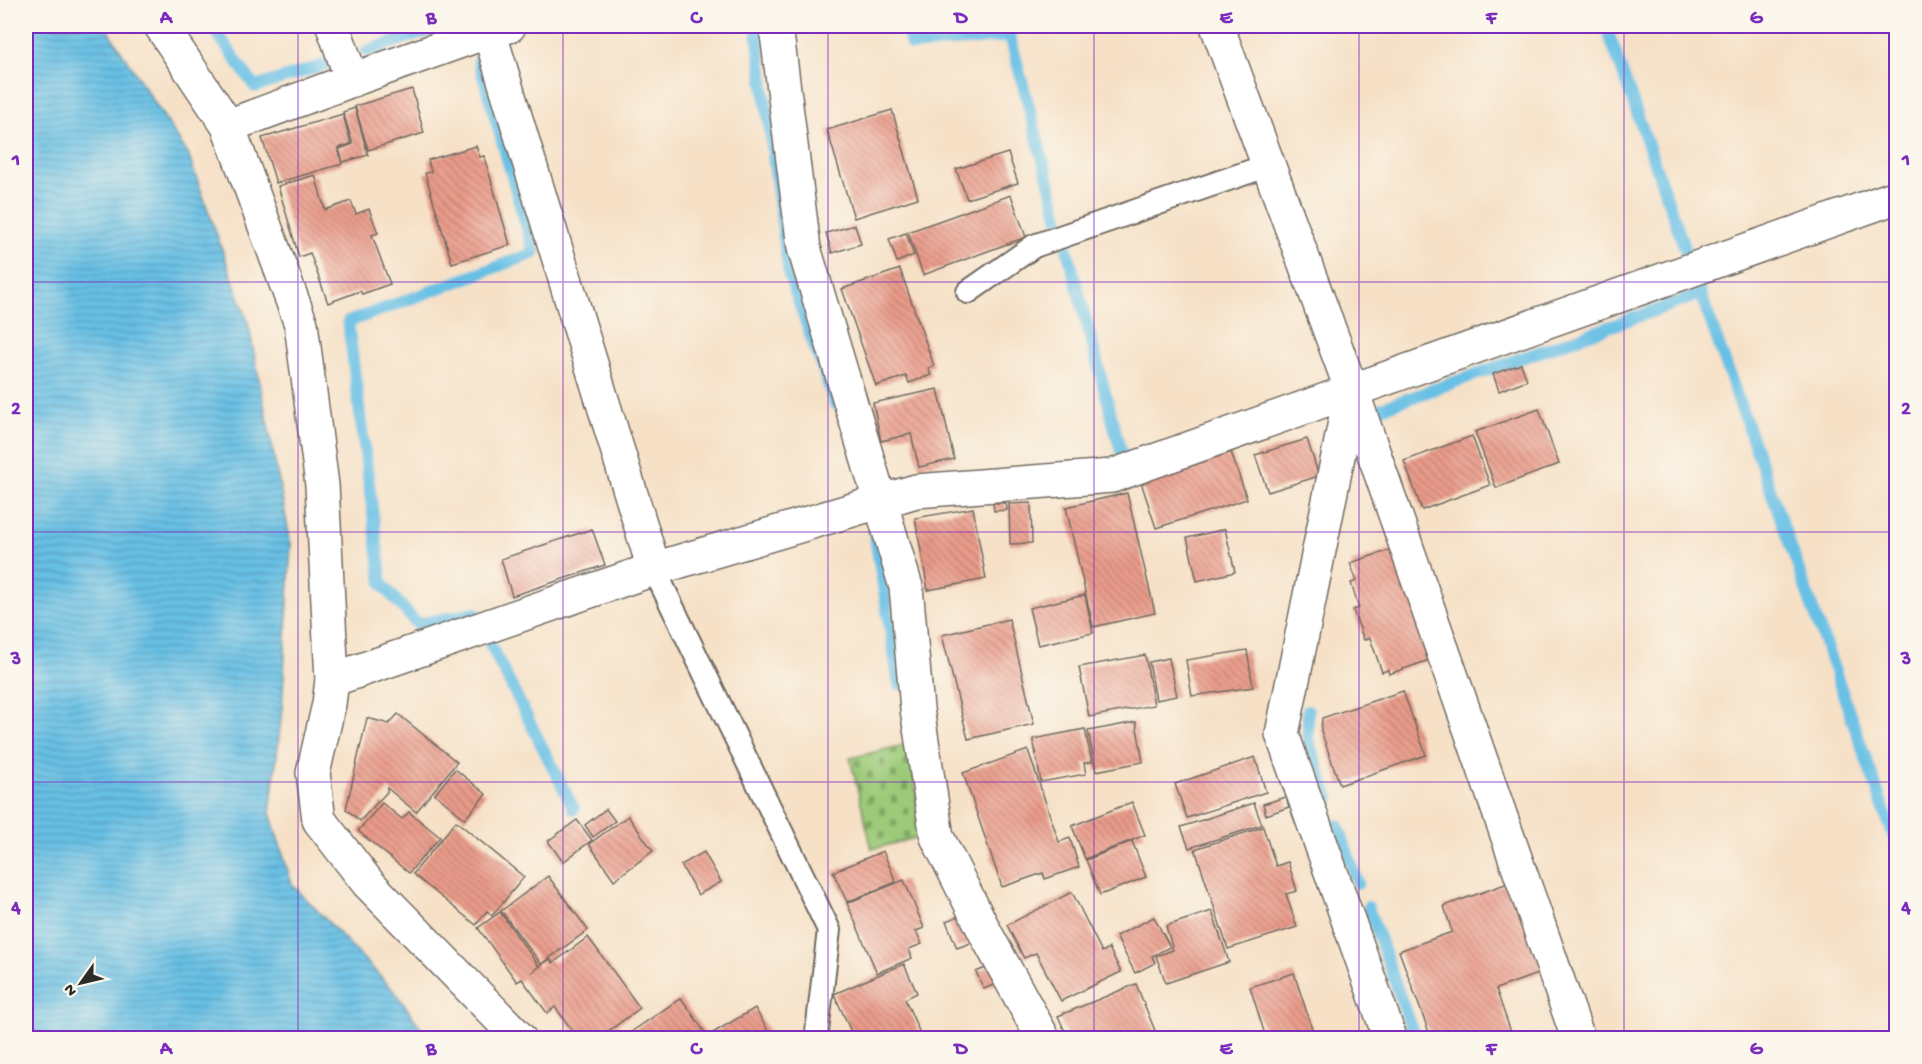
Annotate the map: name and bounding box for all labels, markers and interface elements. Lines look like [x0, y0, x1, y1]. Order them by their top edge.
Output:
text: A [159, 8, 174, 31]
text: B [425, 8, 437, 31]
text: C [690, 8, 704, 31]
text: D [952, 8, 968, 31]
text: E [1220, 8, 1234, 31]
text: F [1485, 8, 1498, 31]
text: G [1750, 8, 1764, 31]
text: 1 [11, 150, 20, 173]
text: 1 [1901, 150, 1910, 173]
text: 2 [11, 399, 21, 422]
text: 2 [1901, 399, 1911, 422]
text: 3 [10, 649, 21, 672]
text: 3 [1900, 649, 1911, 672]
text: 4 [10, 898, 21, 921]
text: 4 [1900, 898, 1911, 921]
north arrow [51, 953, 111, 1013]
text: N [60, 979, 82, 999]
text: A [159, 1039, 174, 1062]
text: B [425, 1039, 437, 1062]
text: C [690, 1039, 704, 1062]
text: D [952, 1039, 968, 1062]
text: E [1220, 1039, 1234, 1062]
text: F [1485, 1039, 1498, 1062]
text: G [1750, 1039, 1764, 1062]

